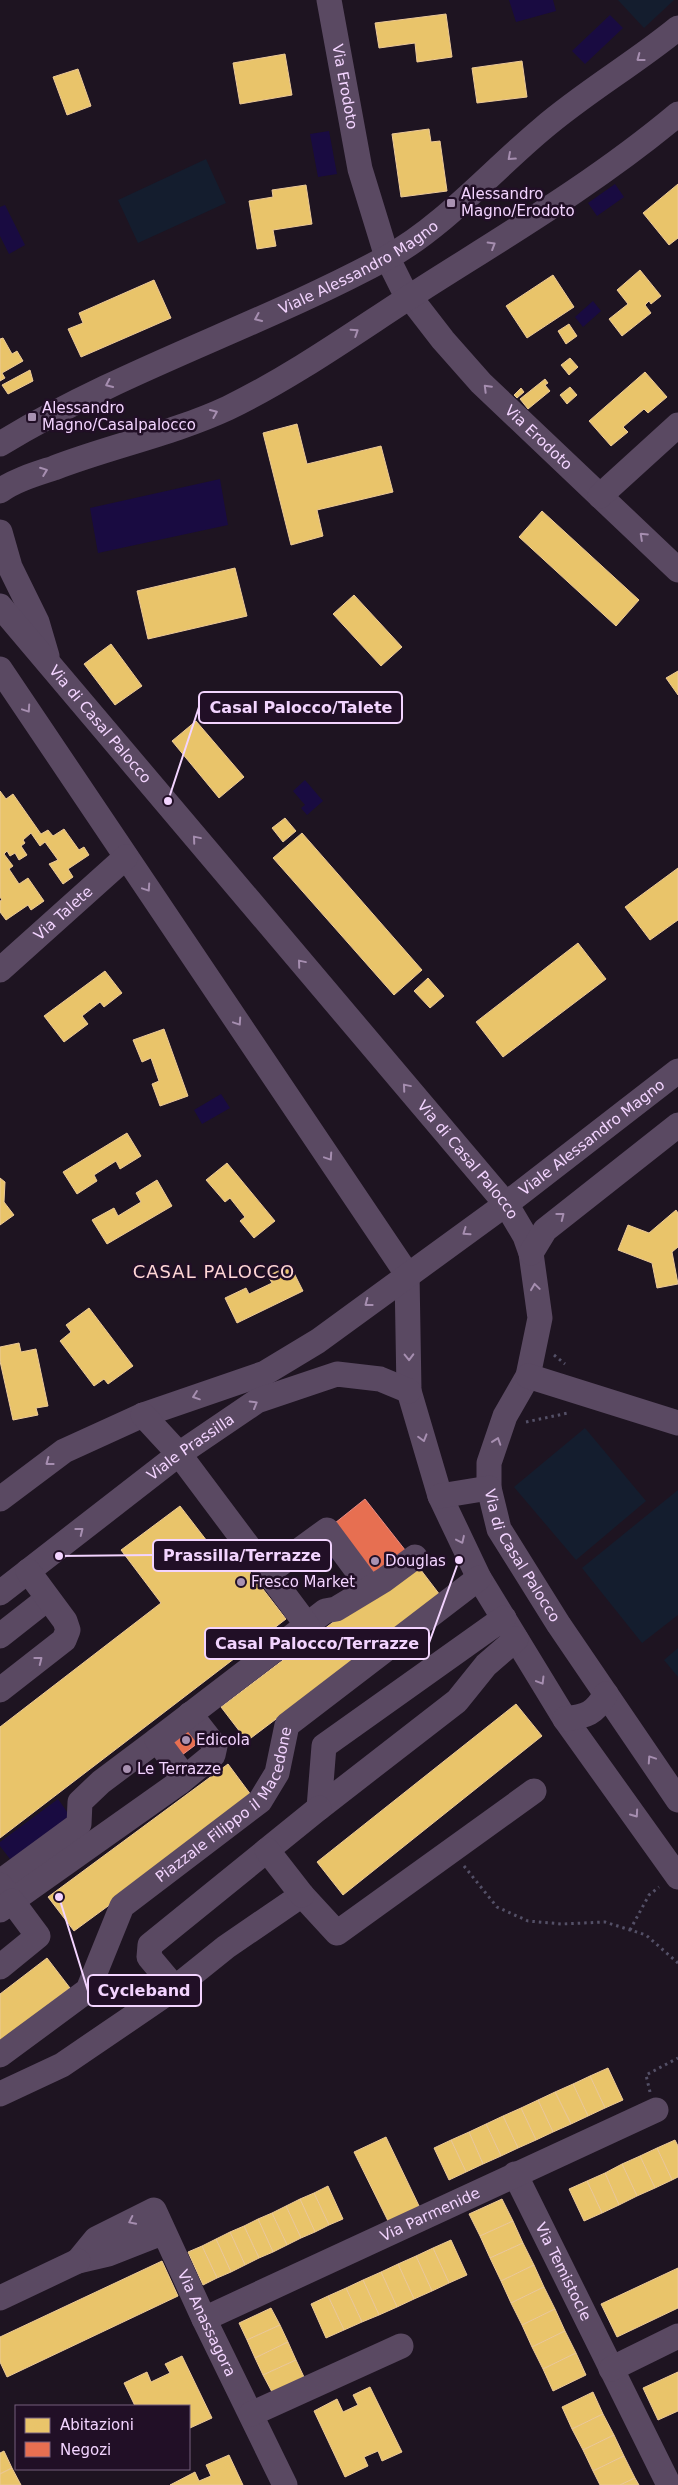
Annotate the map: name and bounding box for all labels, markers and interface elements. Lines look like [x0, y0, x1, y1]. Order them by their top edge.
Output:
street label: Via Erodoto [328, 42, 362, 131]
one-way arrow [636, 53, 645, 62]
one-way arrow [507, 151, 516, 160]
place label: Alessandro Magno/Erodoto [461, 185, 575, 220]
marker: Alessandro Magno/Erodoto [445, 197, 457, 209]
street label: Viale Alessandro Magno [276, 217, 442, 318]
one-way arrow [487, 242, 496, 252]
one-way arrow [254, 312, 263, 323]
one-way arrow [350, 329, 359, 339]
one-way arrow [105, 378, 114, 388]
one-way arrow [484, 385, 493, 394]
place label: Alessandro Magno/Casalpalocco [42, 399, 196, 434]
street label: Via Erodoto [501, 401, 576, 474]
one-way arrow [210, 409, 218, 419]
marker: Alessandro Magno/Casalpalocco [26, 411, 38, 423]
one-way arrow [39, 467, 48, 477]
one-way arrow [639, 533, 648, 542]
street label: Via di Casal Palocco [45, 662, 155, 787]
callout: Casal Palocco/Talete [199, 692, 402, 723]
text: Casal Palocco/Talete [210, 698, 393, 717]
one-way arrow [21, 704, 31, 713]
one-way arrow [193, 835, 202, 844]
street label: Via Talete [30, 882, 96, 944]
one-way arrow [140, 883, 150, 892]
one-way arrow [298, 959, 307, 968]
one-way arrow [231, 1017, 241, 1026]
street label: Viale Alessandro Magno [516, 1076, 668, 1200]
one-way arrow [403, 1083, 412, 1092]
street label: Via di Casal Palocco [413, 1097, 522, 1222]
one-way arrow [322, 1152, 332, 1161]
one-way arrow [556, 1213, 565, 1222]
one-way arrow [462, 1226, 472, 1235]
district label: CASAL PALOCCO [133, 1261, 295, 1282]
one-way arrow [531, 1283, 541, 1291]
one-way arrow [364, 1297, 374, 1306]
one-way arrow [404, 1354, 414, 1362]
one-way arrow [193, 1391, 201, 1401]
one-way arrow [248, 1400, 257, 1410]
street label: Viale Prassilla [143, 1410, 238, 1485]
one-way arrow [417, 1433, 427, 1442]
one-way arrow [491, 1437, 501, 1446]
one-way arrow [46, 1457, 55, 1465]
street label: Via di Casal Palocco [481, 1487, 564, 1625]
one-way arrow [74, 1528, 83, 1536]
one-way arrow [455, 1535, 465, 1544]
callout: Prassilla/Terrazze [153, 1540, 331, 1571]
text: Prassilla/Terrazze [163, 1546, 321, 1565]
place label: Douglas [385, 1552, 446, 1570]
marker: Douglas [369, 1555, 381, 1567]
place label: Fresco Market [251, 1573, 355, 1591]
marker: Fresco Market [235, 1576, 247, 1588]
callout: Casal Palocco/Terrazze [205, 1628, 429, 1659]
text: Casal Palocco/Terrazze [215, 1634, 419, 1653]
one-way arrow [33, 1658, 42, 1666]
one-way arrow [535, 1675, 545, 1684]
street label: Piazzale Filippo il Macedone [152, 1725, 295, 1886]
place label: Edicola [196, 1731, 250, 1749]
marker: Edicola [180, 1734, 192, 1746]
one-way arrow [647, 1756, 657, 1765]
place label: Le Terrazze [137, 1760, 221, 1778]
marker: Le Terrazze [121, 1763, 133, 1775]
one-way arrow [629, 1808, 638, 1818]
callout: Cycleband [88, 1975, 201, 2006]
text: Cycleband [97, 1981, 191, 2000]
street label: Via Parmenide [377, 2184, 483, 2245]
one-way arrow [128, 2215, 137, 2225]
street label: Via Temistocle [531, 2220, 595, 2324]
street label: Via Anassagora [174, 2267, 240, 2379]
legend [15, 2405, 190, 2470]
text: Abitazioni [60, 2416, 134, 2434]
text: Negozi [60, 2441, 111, 2459]

